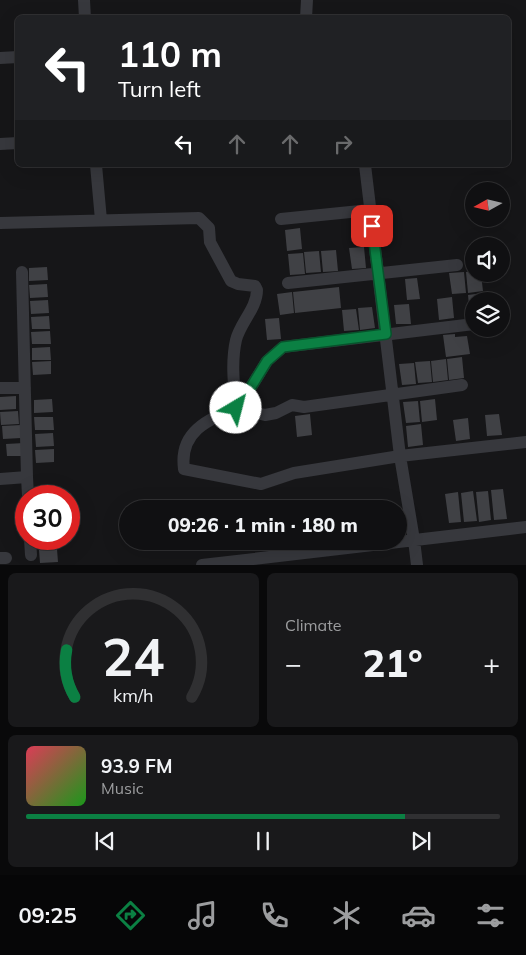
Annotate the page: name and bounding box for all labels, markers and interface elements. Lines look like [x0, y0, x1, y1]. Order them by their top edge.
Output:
text: 110 m [118, 32, 222, 76]
icon: left [35, 35, 100, 100]
text: Turn left [118, 75, 201, 103]
icon: left [170, 130, 198, 158]
icon: ahead [223, 130, 251, 158]
icon: ahead [276, 130, 304, 158]
icon: right [329, 130, 357, 158]
north arrow [465, 182, 510, 228]
map controls [465, 182, 510, 337]
pin [351, 205, 393, 247]
icon: arrive [358, 212, 386, 240]
button: sound [465, 237, 510, 282]
button: layers [465, 292, 510, 337]
position arrow [209, 381, 261, 433]
speed limit sign: 30 [15, 485, 80, 550]
text: 09:26 · 1 min · 180 m [168, 513, 358, 537]
text: Climate [285, 615, 341, 635]
text: 24 [102, 624, 165, 689]
text: 21° [362, 639, 423, 687]
text: − [285, 646, 302, 681]
text: + [483, 646, 500, 681]
text: km/h [113, 684, 154, 706]
text: 93.9 FM [101, 754, 173, 778]
text: Music [101, 778, 144, 798]
icon: previous [91, 827, 119, 855]
icon: pause [249, 827, 277, 855]
icon: next [407, 827, 435, 855]
icon: directions [113, 898, 148, 933]
icon: music [185, 898, 220, 933]
icon: phone [257, 898, 292, 933]
icon: climate [329, 898, 364, 933]
icon: car [401, 898, 436, 933]
icon: filters [473, 898, 508, 933]
text: 09:25 [18, 901, 77, 929]

